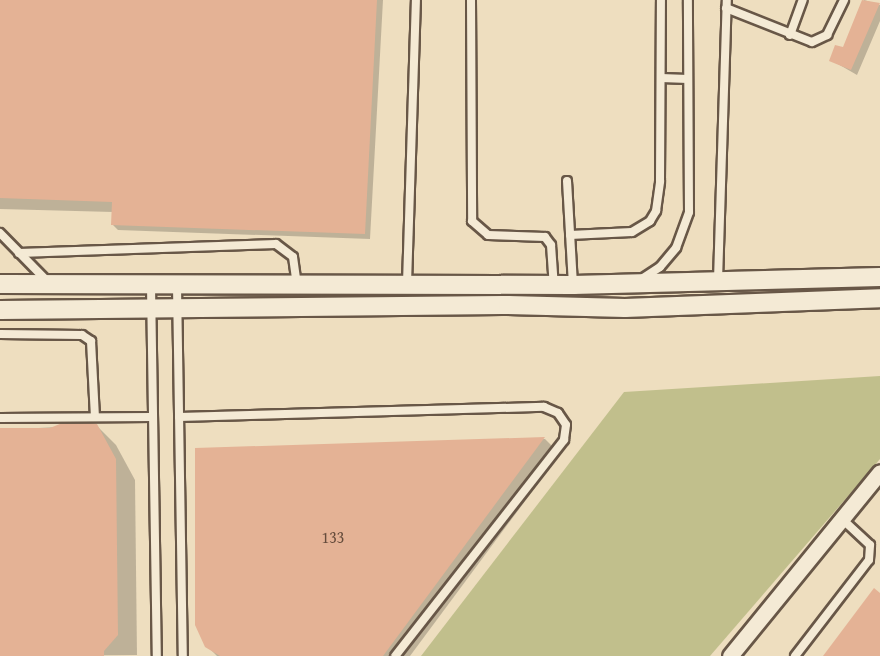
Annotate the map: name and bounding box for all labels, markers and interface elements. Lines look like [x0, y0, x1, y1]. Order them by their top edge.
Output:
house number: 133 [321, 527, 345, 547]

